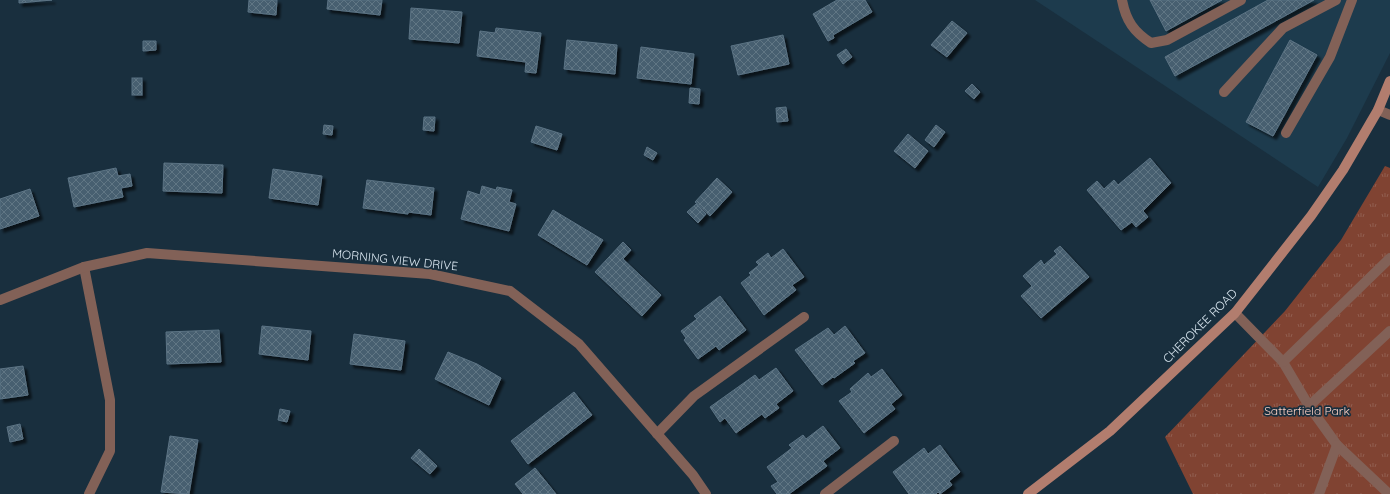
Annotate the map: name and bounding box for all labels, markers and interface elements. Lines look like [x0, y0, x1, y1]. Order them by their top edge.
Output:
street label: MORNING VIEW DRIVE [331, 245, 459, 274]
street label: CHEROKEE ROAD [1159, 285, 1240, 366]
park label: Satterfield Park [1264, 403, 1350, 418]

